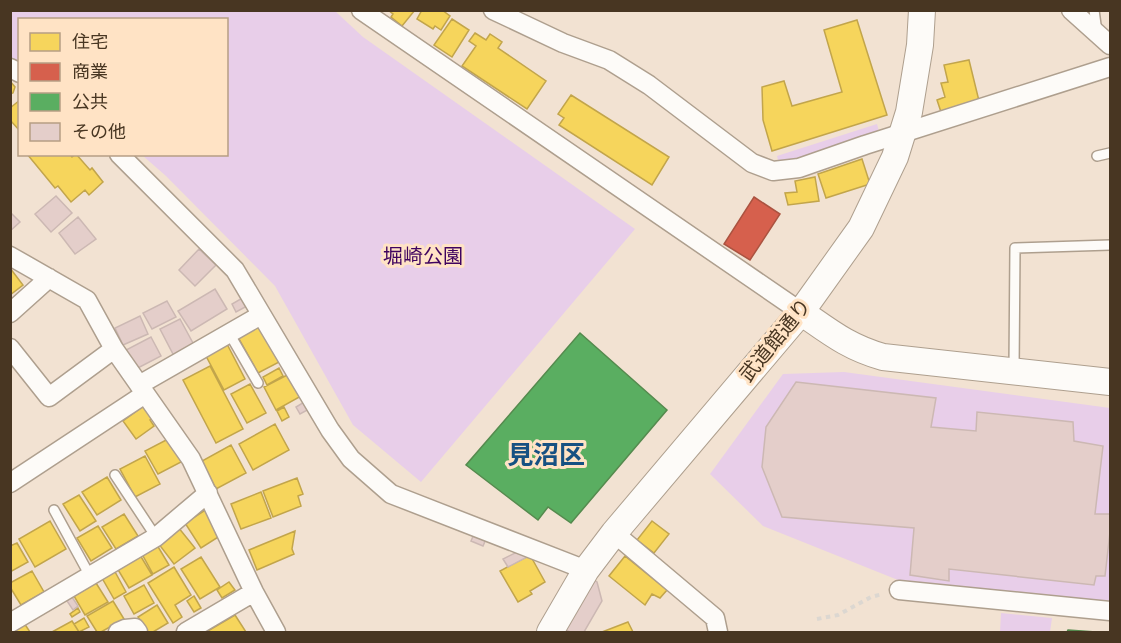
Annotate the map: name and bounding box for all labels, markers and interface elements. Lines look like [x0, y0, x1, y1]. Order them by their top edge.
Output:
legend [18, 18, 228, 156]
text: 住宅 [72, 30, 108, 53]
text: 商業 [72, 60, 108, 83]
text: 公共 [72, 90, 108, 113]
text: その他 [72, 120, 126, 143]
park label: 堀崎公園 [383, 243, 463, 269]
street label: 武道館通り [733, 293, 817, 387]
district label: 見沼区 [507, 438, 585, 472]

